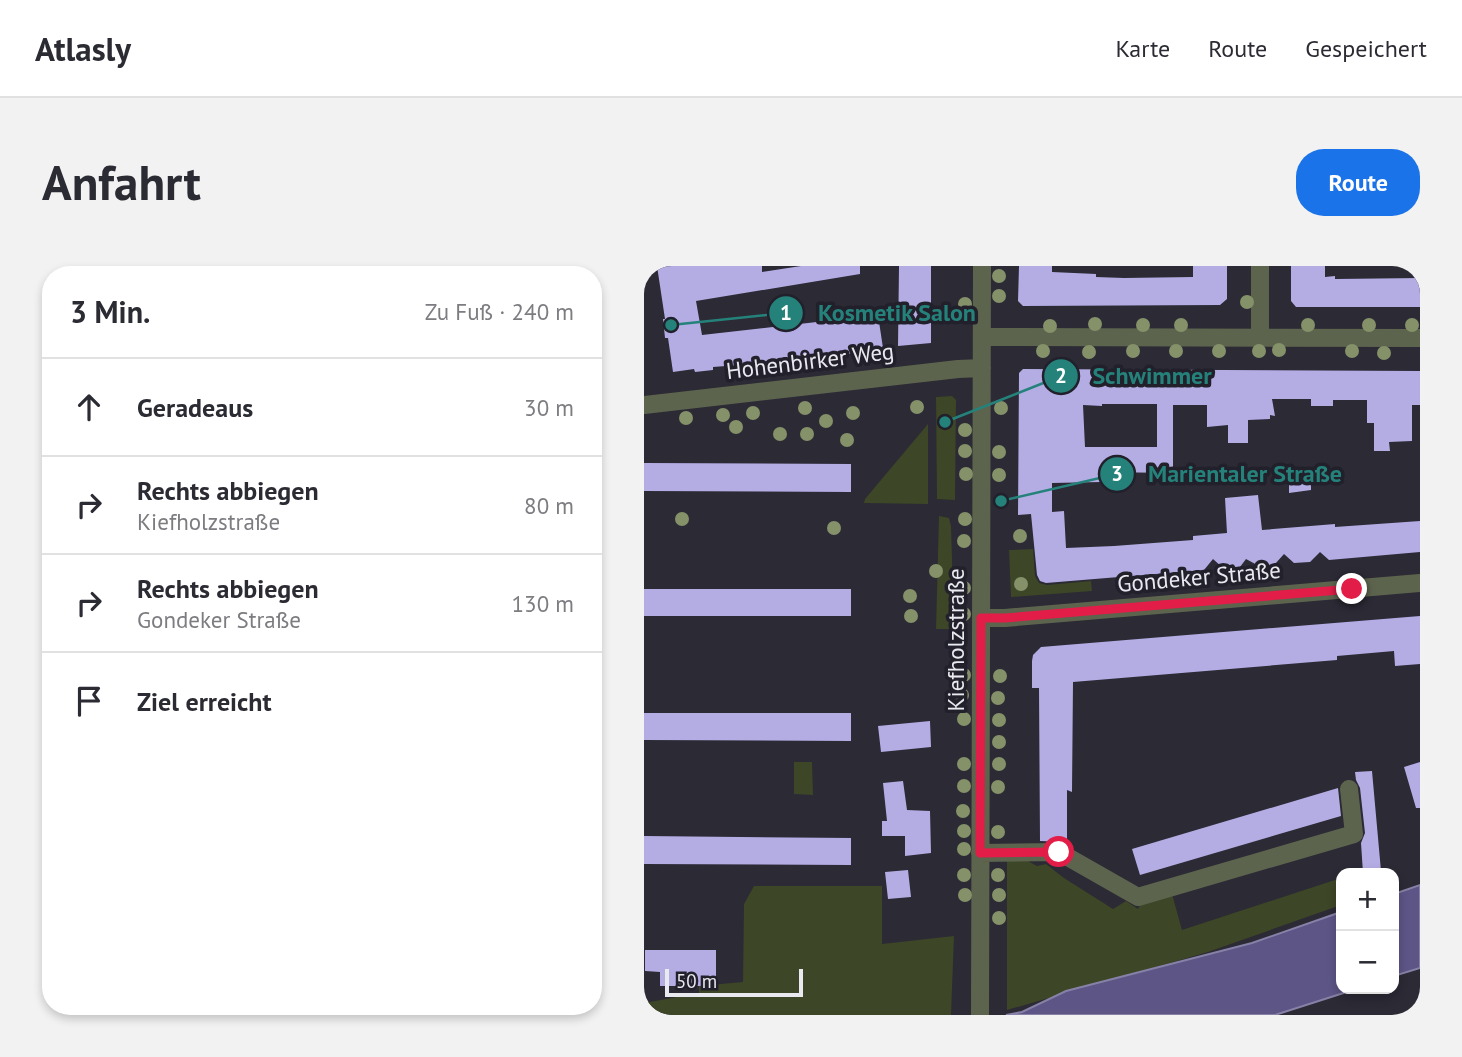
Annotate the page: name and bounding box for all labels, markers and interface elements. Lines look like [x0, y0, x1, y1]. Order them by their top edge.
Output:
text: Atlasly [35, 27, 131, 70]
text: Karte [1115, 33, 1170, 64]
text: Route [1208, 33, 1267, 64]
text: Gespeichert [1305, 33, 1427, 64]
button: Route [1296, 149, 1420, 216]
text: Anfahrt [42, 150, 201, 214]
callout: Kosmetik Salon [768, 290, 990, 335]
text: 3 Min. [70, 292, 150, 331]
text: Zu Fuß · 240 m [425, 297, 574, 326]
text: Kosmetik Salon [818, 297, 976, 328]
text: 1 [780, 299, 792, 326]
street label: Hohenbirker Weg [724, 336, 895, 385]
callout: Schwimmer [1043, 353, 1226, 398]
text: Schwimmer [1092, 360, 1212, 391]
text: 2 [1055, 362, 1067, 389]
icon: ahead [70, 388, 108, 426]
text: Geradeaus [137, 391, 253, 424]
text: 30 m [524, 393, 574, 422]
callout: Marientaler Straße [1099, 451, 1356, 496]
text: Marientaler Straße [1148, 458, 1342, 489]
text: 3 [1111, 460, 1123, 487]
text: Rechts abbiegen [137, 474, 319, 507]
icon: right [70, 486, 108, 524]
text: 80 m [524, 491, 574, 520]
text: Kiefholzstraße [137, 507, 280, 536]
street label: Gondeker Straße [1116, 555, 1282, 598]
street label: Kiefholzstraße [941, 568, 970, 712]
text: Rechts abbiegen [137, 572, 319, 605]
route end [1336, 573, 1367, 604]
icon: right [70, 584, 108, 622]
text: 130 m [512, 589, 574, 618]
text: Gondeker Straße [137, 605, 301, 634]
icon: arrive [70, 682, 108, 720]
text: Ziel erreicht [137, 685, 272, 718]
route start [1043, 836, 1074, 867]
map controls [1336, 868, 1399, 994]
button: + [1336, 868, 1399, 931]
button: − [1336, 931, 1399, 994]
scale bar [665, 966, 803, 998]
text: 50 m [676, 969, 717, 993]

